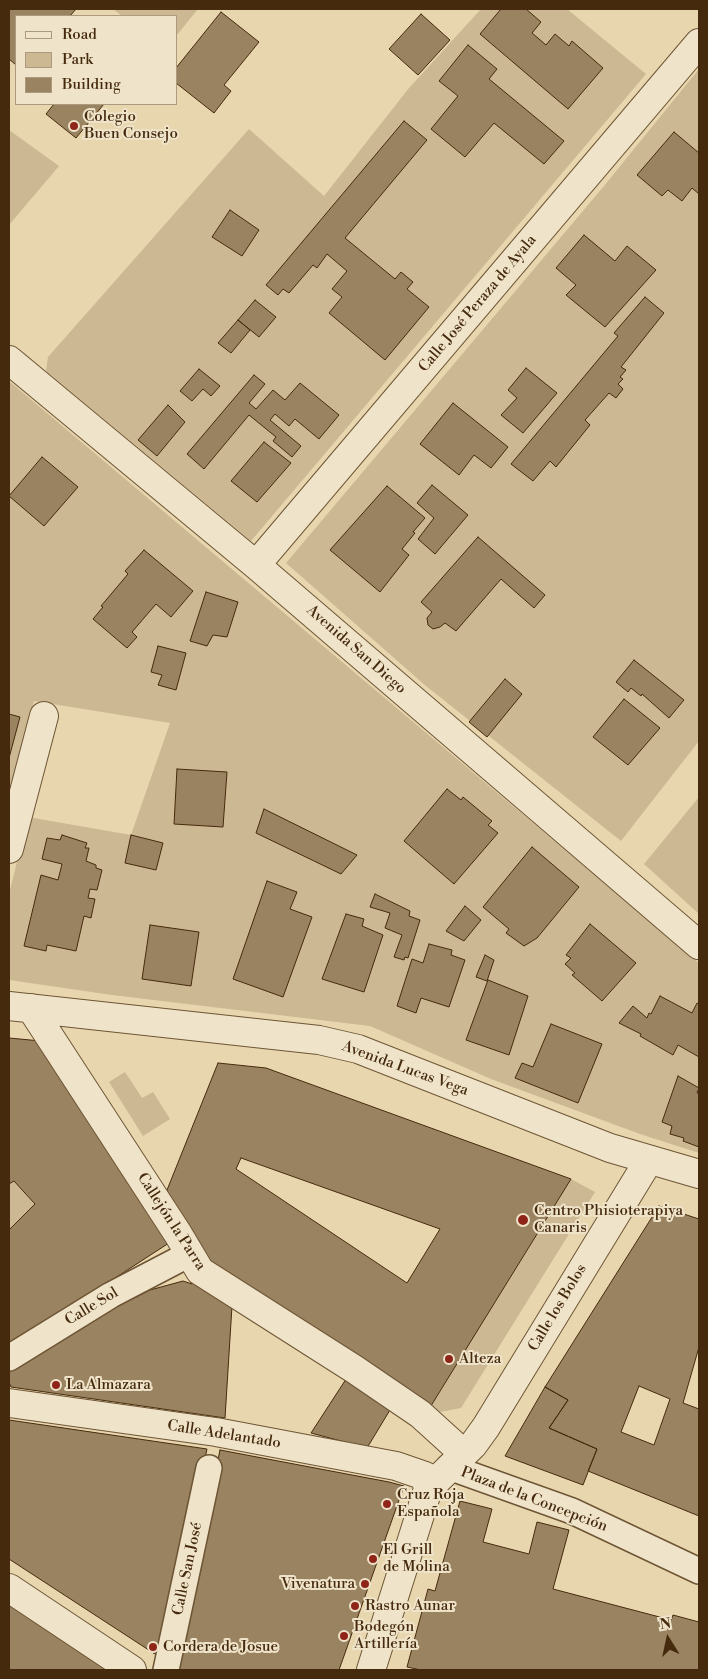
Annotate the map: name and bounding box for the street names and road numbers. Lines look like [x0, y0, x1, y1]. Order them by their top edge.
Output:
street label: Calle José Peraza de Ayala [415, 232, 541, 376]
street label: Avenida San Diego [303, 602, 409, 698]
street label: Avenida Lucas Vega [339, 1038, 471, 1100]
street label: Callejón la Parra [133, 1170, 209, 1274]
street label: Calle los Bolos [525, 1261, 591, 1355]
street label: Calle Sol [62, 1284, 122, 1330]
street label: Calle Adelantado [166, 1417, 282, 1453]
street label: Plaza de la Concepción [458, 1464, 610, 1536]
street label: Calle San José [169, 1521, 207, 1617]

